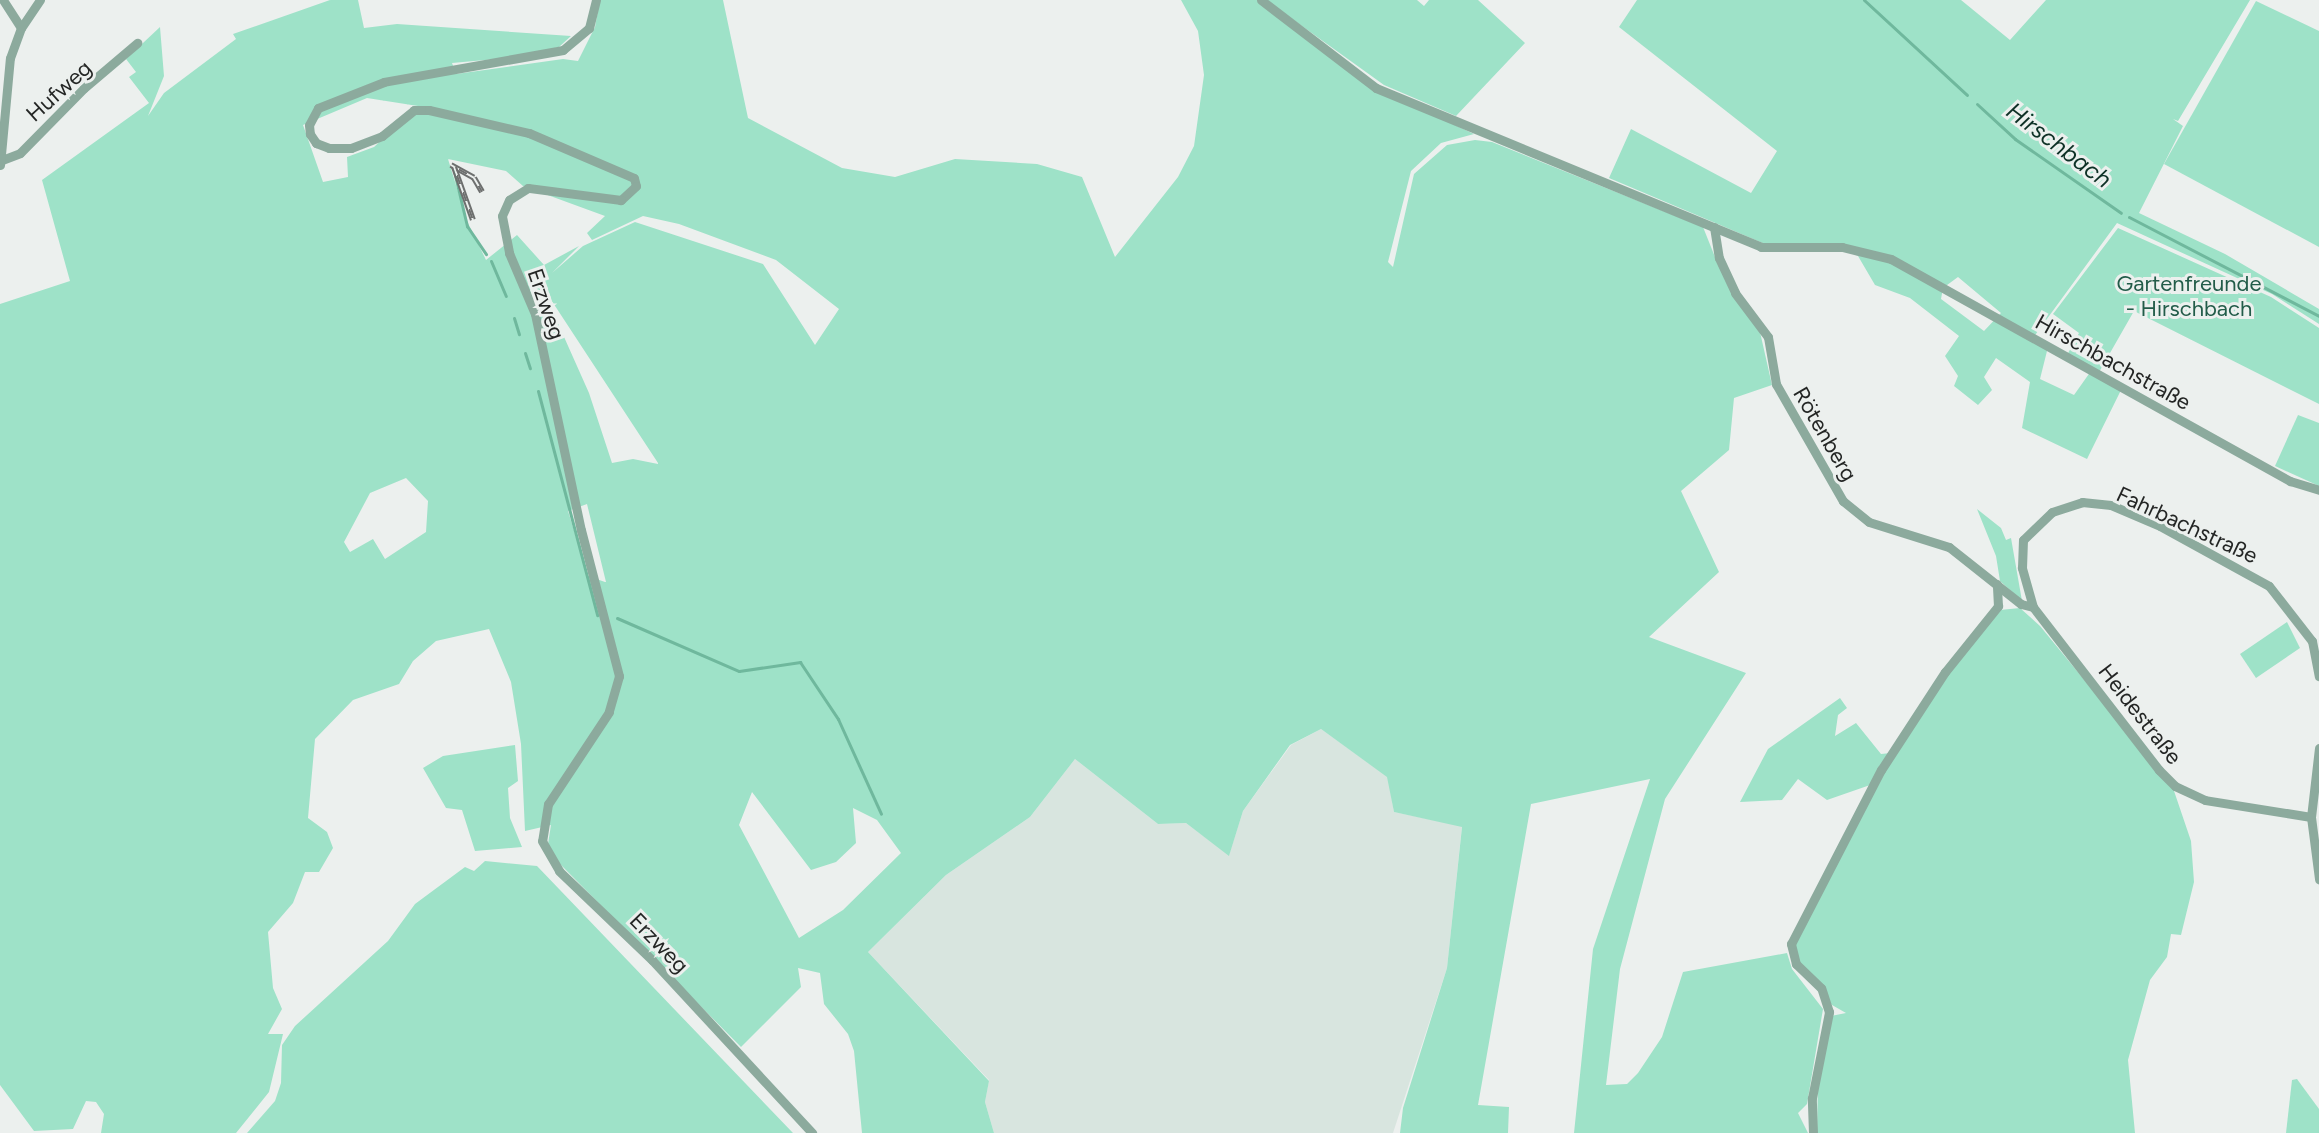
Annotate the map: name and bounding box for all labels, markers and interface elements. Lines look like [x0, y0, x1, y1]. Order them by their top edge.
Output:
street label: Hufweg [21, 55, 97, 127]
water label: Hirschbach [2001, 96, 2117, 194]
street label: Erzweg [522, 265, 570, 343]
park label: Gartenfreunde - Hirschbach [2117, 270, 2261, 322]
street label: Hirschbachstraße [2031, 308, 2195, 416]
street label: Rötenberg [1787, 382, 1863, 486]
street label: Fahrbachstraße [2112, 481, 2262, 569]
street label: Heidestraße [2093, 659, 2187, 769]
street label: Erzweg [624, 908, 694, 978]

